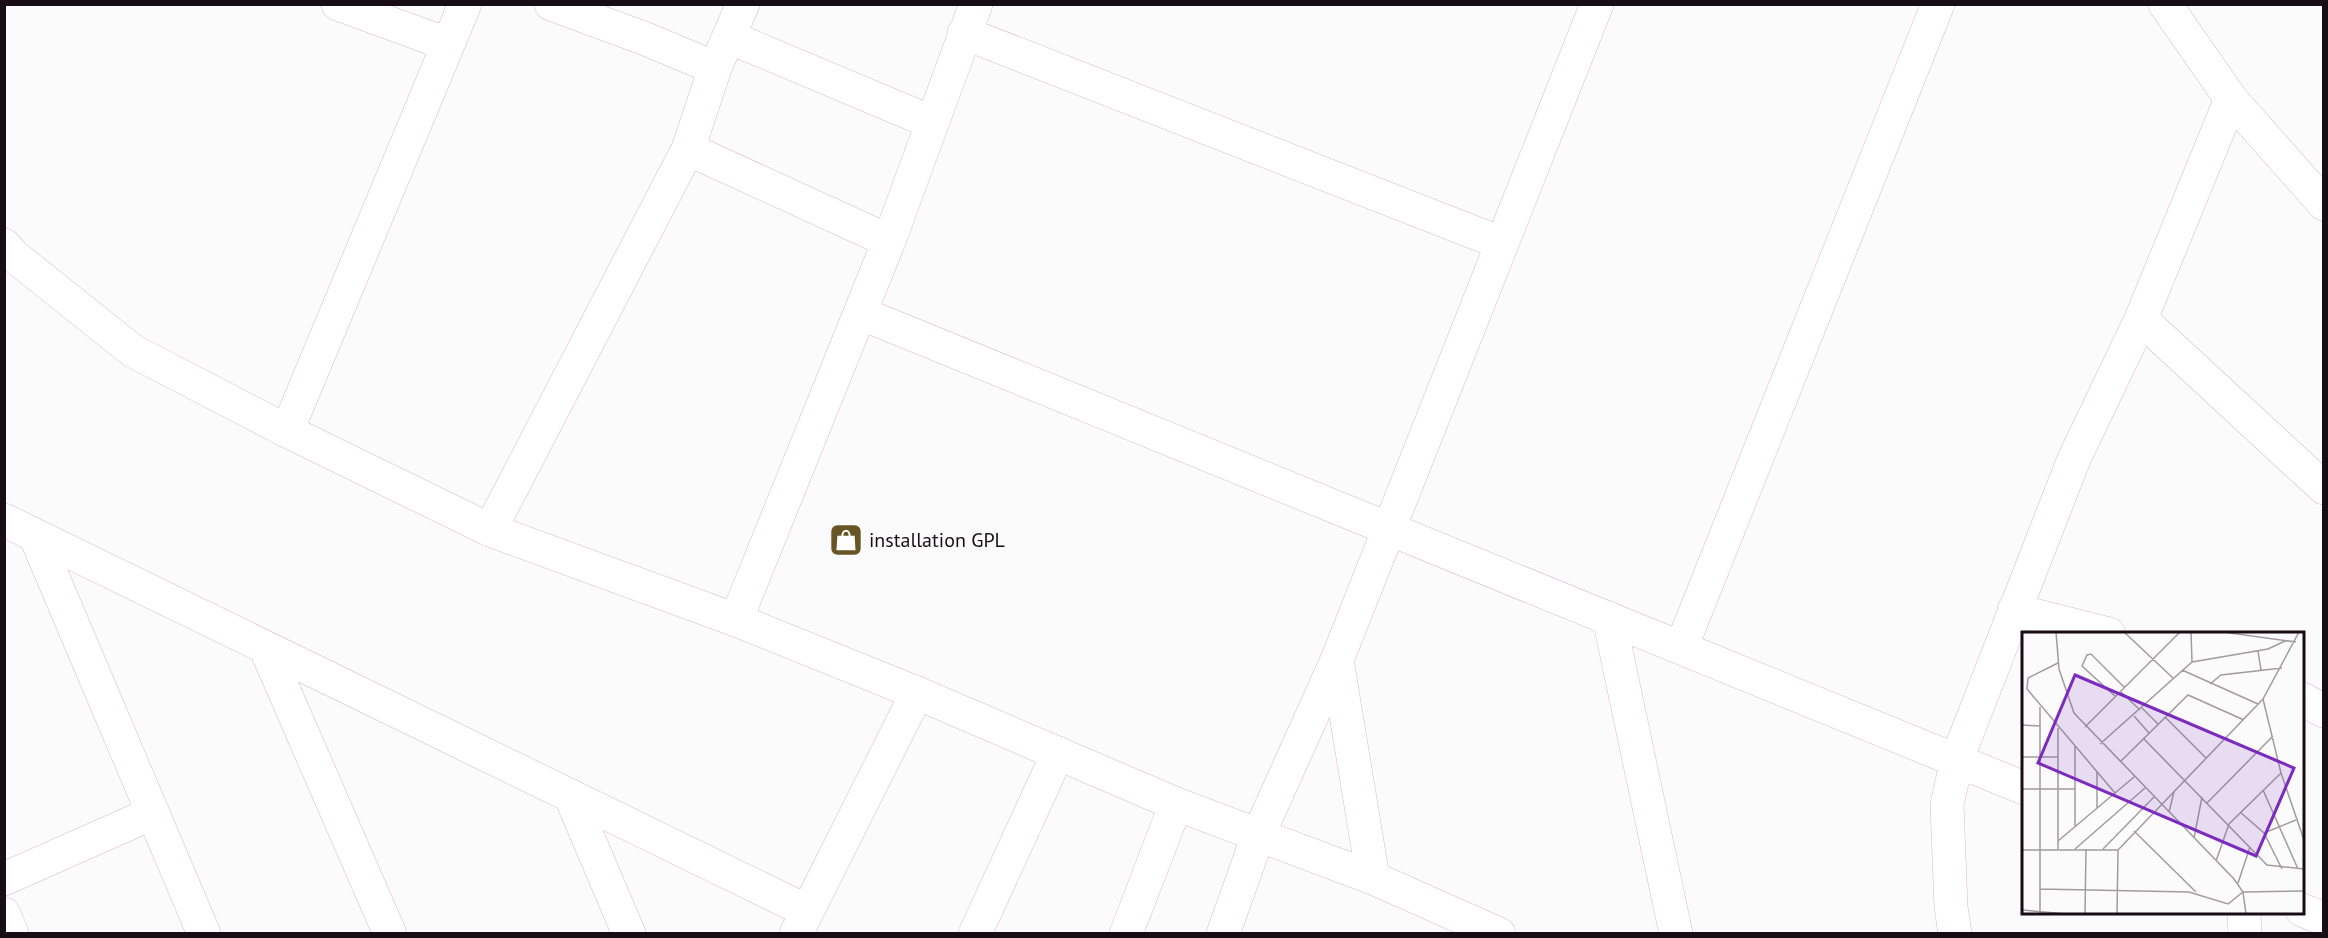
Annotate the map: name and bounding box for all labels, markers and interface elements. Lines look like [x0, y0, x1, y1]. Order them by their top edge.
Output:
shop icon: installation GPL [828, 522, 864, 558]
place label: installation GPL [869, 527, 1005, 553]
inset map [2022, 632, 2304, 914]

